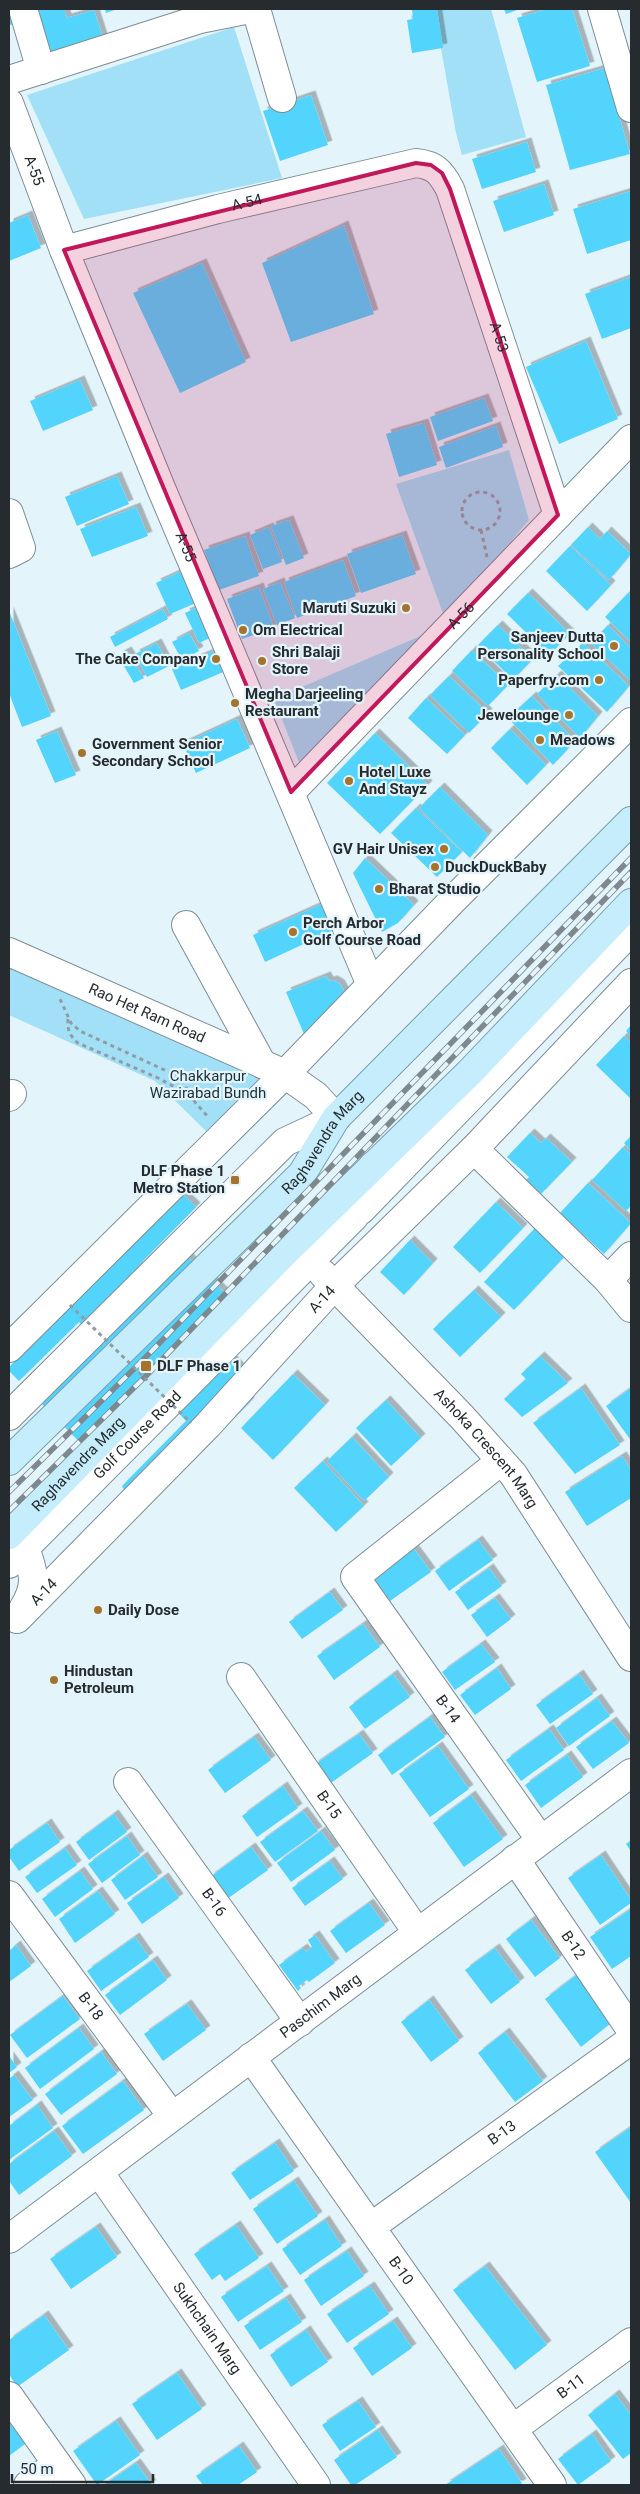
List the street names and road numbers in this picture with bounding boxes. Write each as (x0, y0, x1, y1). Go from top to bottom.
street label: A-55 (20, 153, 48, 188)
street label: A-54 (230, 190, 264, 215)
street label: A-53 (486, 320, 512, 355)
street label: A-55 (172, 529, 200, 565)
street label: A-56 (444, 598, 478, 633)
street label: Rao Het Ram Road (86, 979, 208, 1047)
street label: Raghavendra Marg (278, 1087, 367, 1198)
street label: A-14 (305, 1281, 339, 1317)
street label: Ashoka Crescent Marg (430, 1385, 542, 1512)
street label: Golf Course Road (90, 1387, 185, 1483)
street label: Raghavendra Marg (28, 1413, 128, 1515)
street label: A-14 (26, 1574, 61, 1609)
street label: B-14 (432, 1691, 465, 1727)
street label: B-15 (313, 1787, 345, 1822)
street label: B-16 (198, 1885, 230, 1920)
street label: B-12 (557, 1927, 589, 1963)
street label: Paschim Marg (276, 1970, 364, 2042)
street label: B-18 (75, 1988, 107, 2024)
street label: B-13 (484, 2116, 520, 2149)
street label: B-10 (385, 2253, 417, 2288)
street label: Sukhchain Marg (169, 2279, 245, 2378)
street label: B-11 (553, 2370, 589, 2403)

